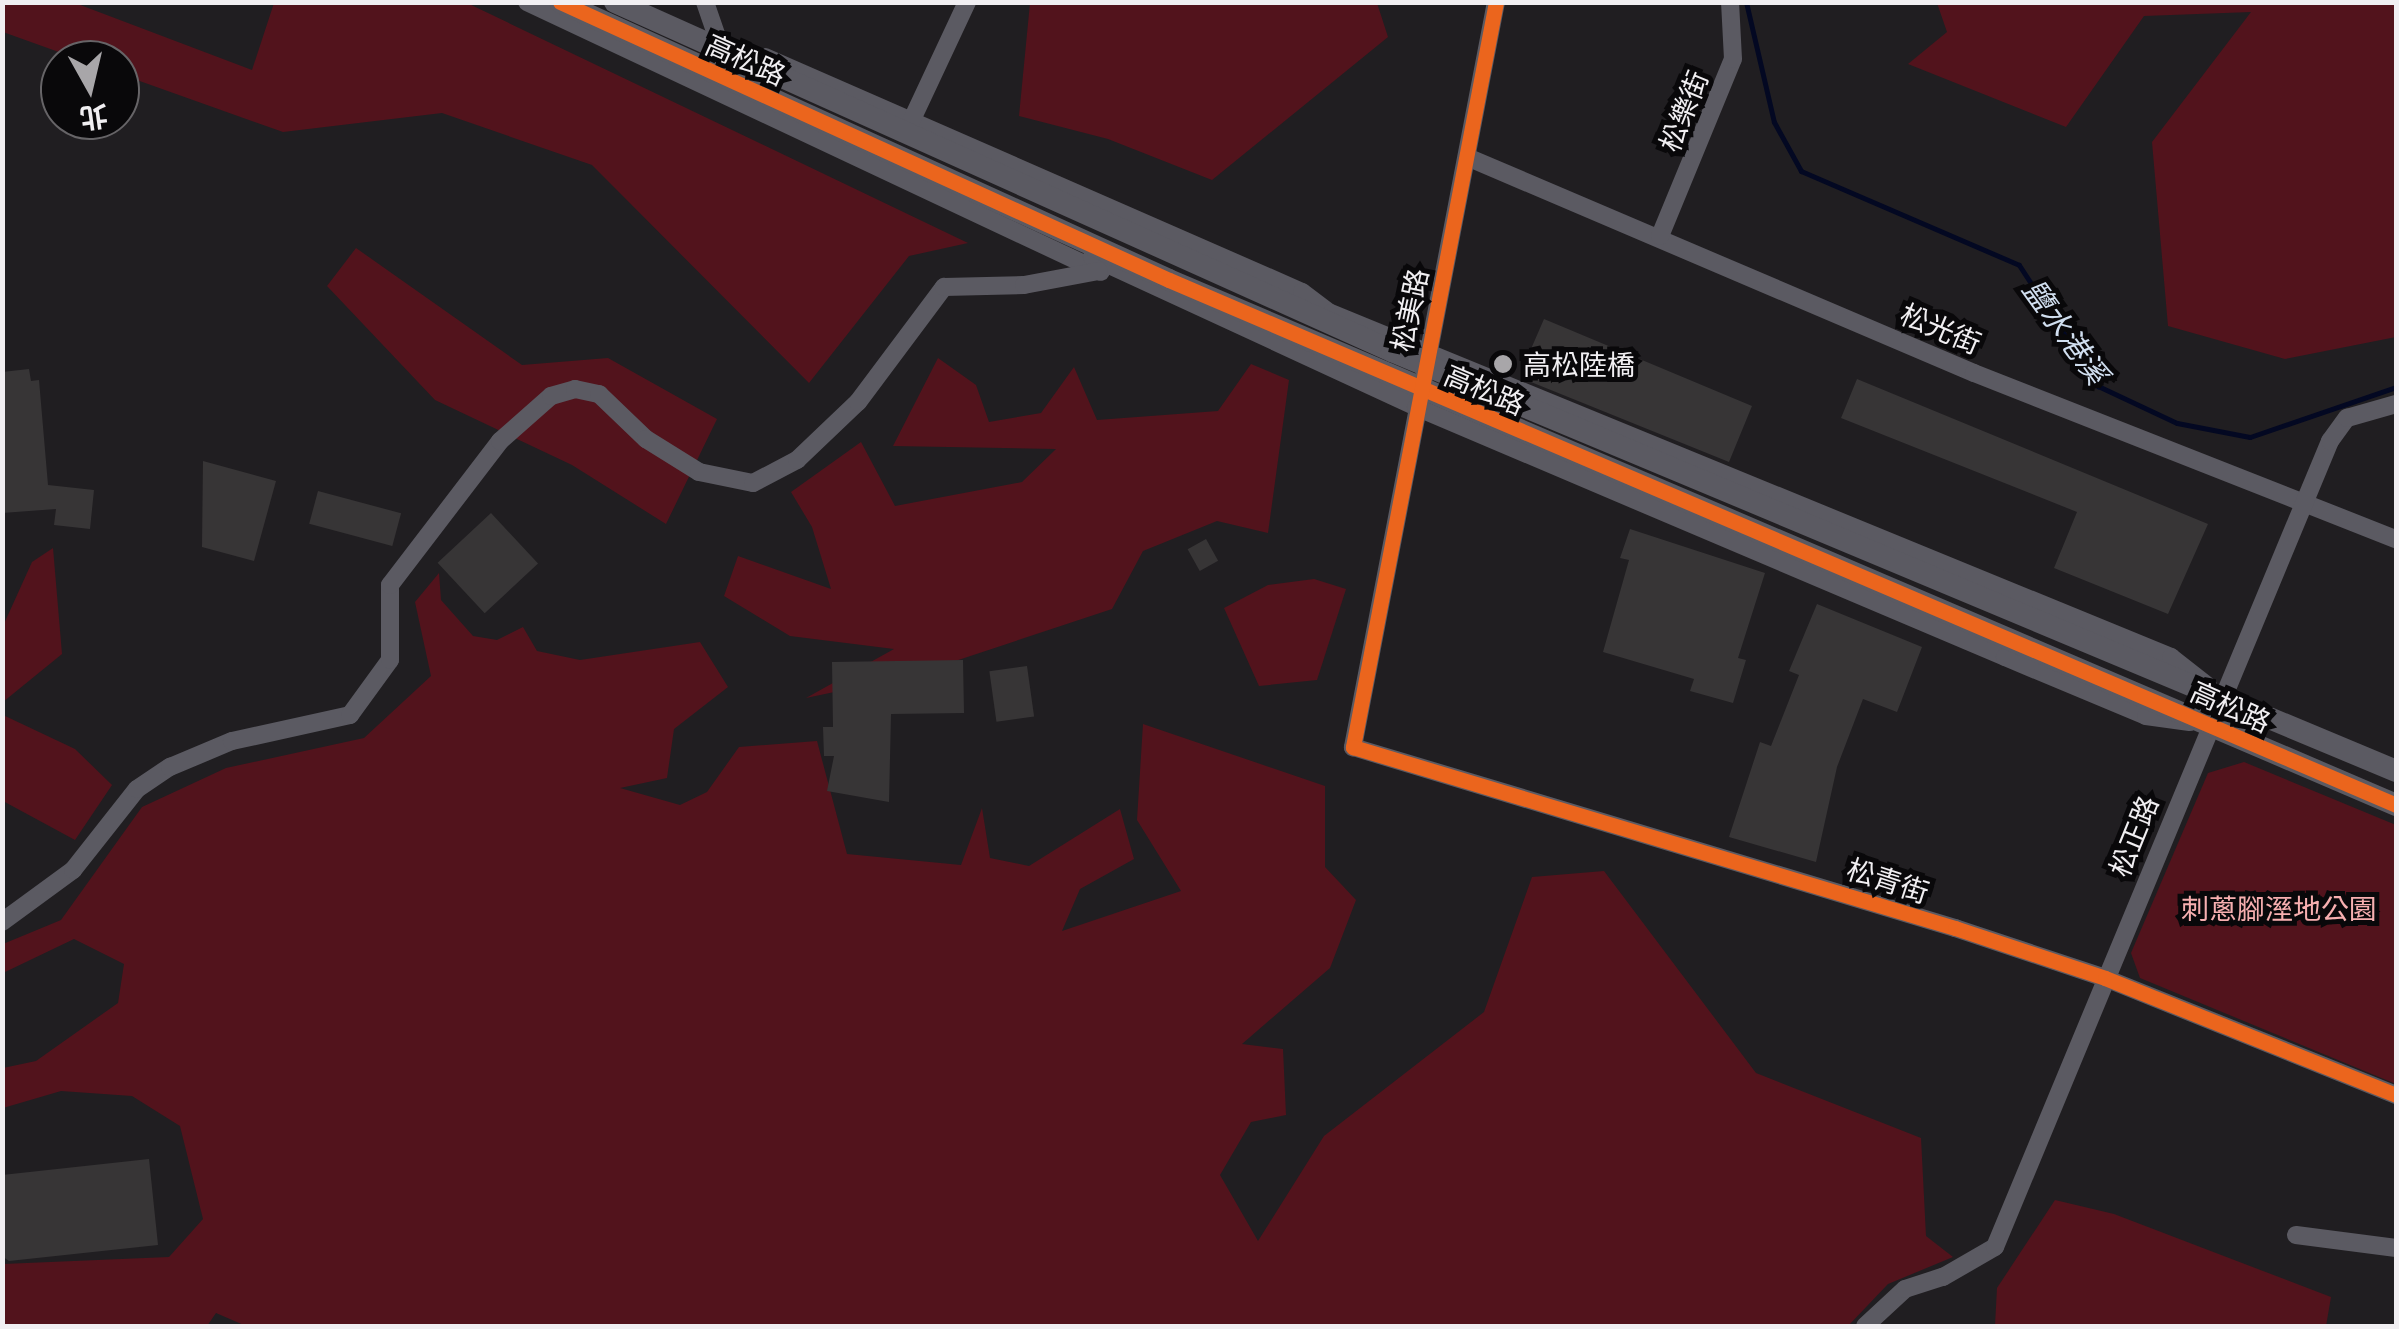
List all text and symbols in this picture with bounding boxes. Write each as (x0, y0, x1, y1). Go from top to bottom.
street label: 高松路 (701, 27, 791, 91)
north arrow (40, 40, 140, 140)
street label: 松樂街 (1652, 66, 1714, 156)
text: 北 (78, 99, 110, 137)
street label: 松美路 (1384, 265, 1434, 355)
water label: 鹽水港溪 (2016, 272, 2116, 390)
street label: 松光街 (1896, 296, 1986, 360)
place label: 高松陸橋 (1523, 347, 1635, 381)
marker: 高松陸橋 (1492, 353, 1514, 375)
street label: 高松路 (1440, 357, 1530, 421)
street label: 高松路 (2186, 674, 2276, 738)
street label: 松正路 (2102, 791, 2164, 881)
street label: 松青街 (1843, 851, 1933, 909)
park label: 刺蔥腳溼地公園 (2181, 891, 2377, 925)

